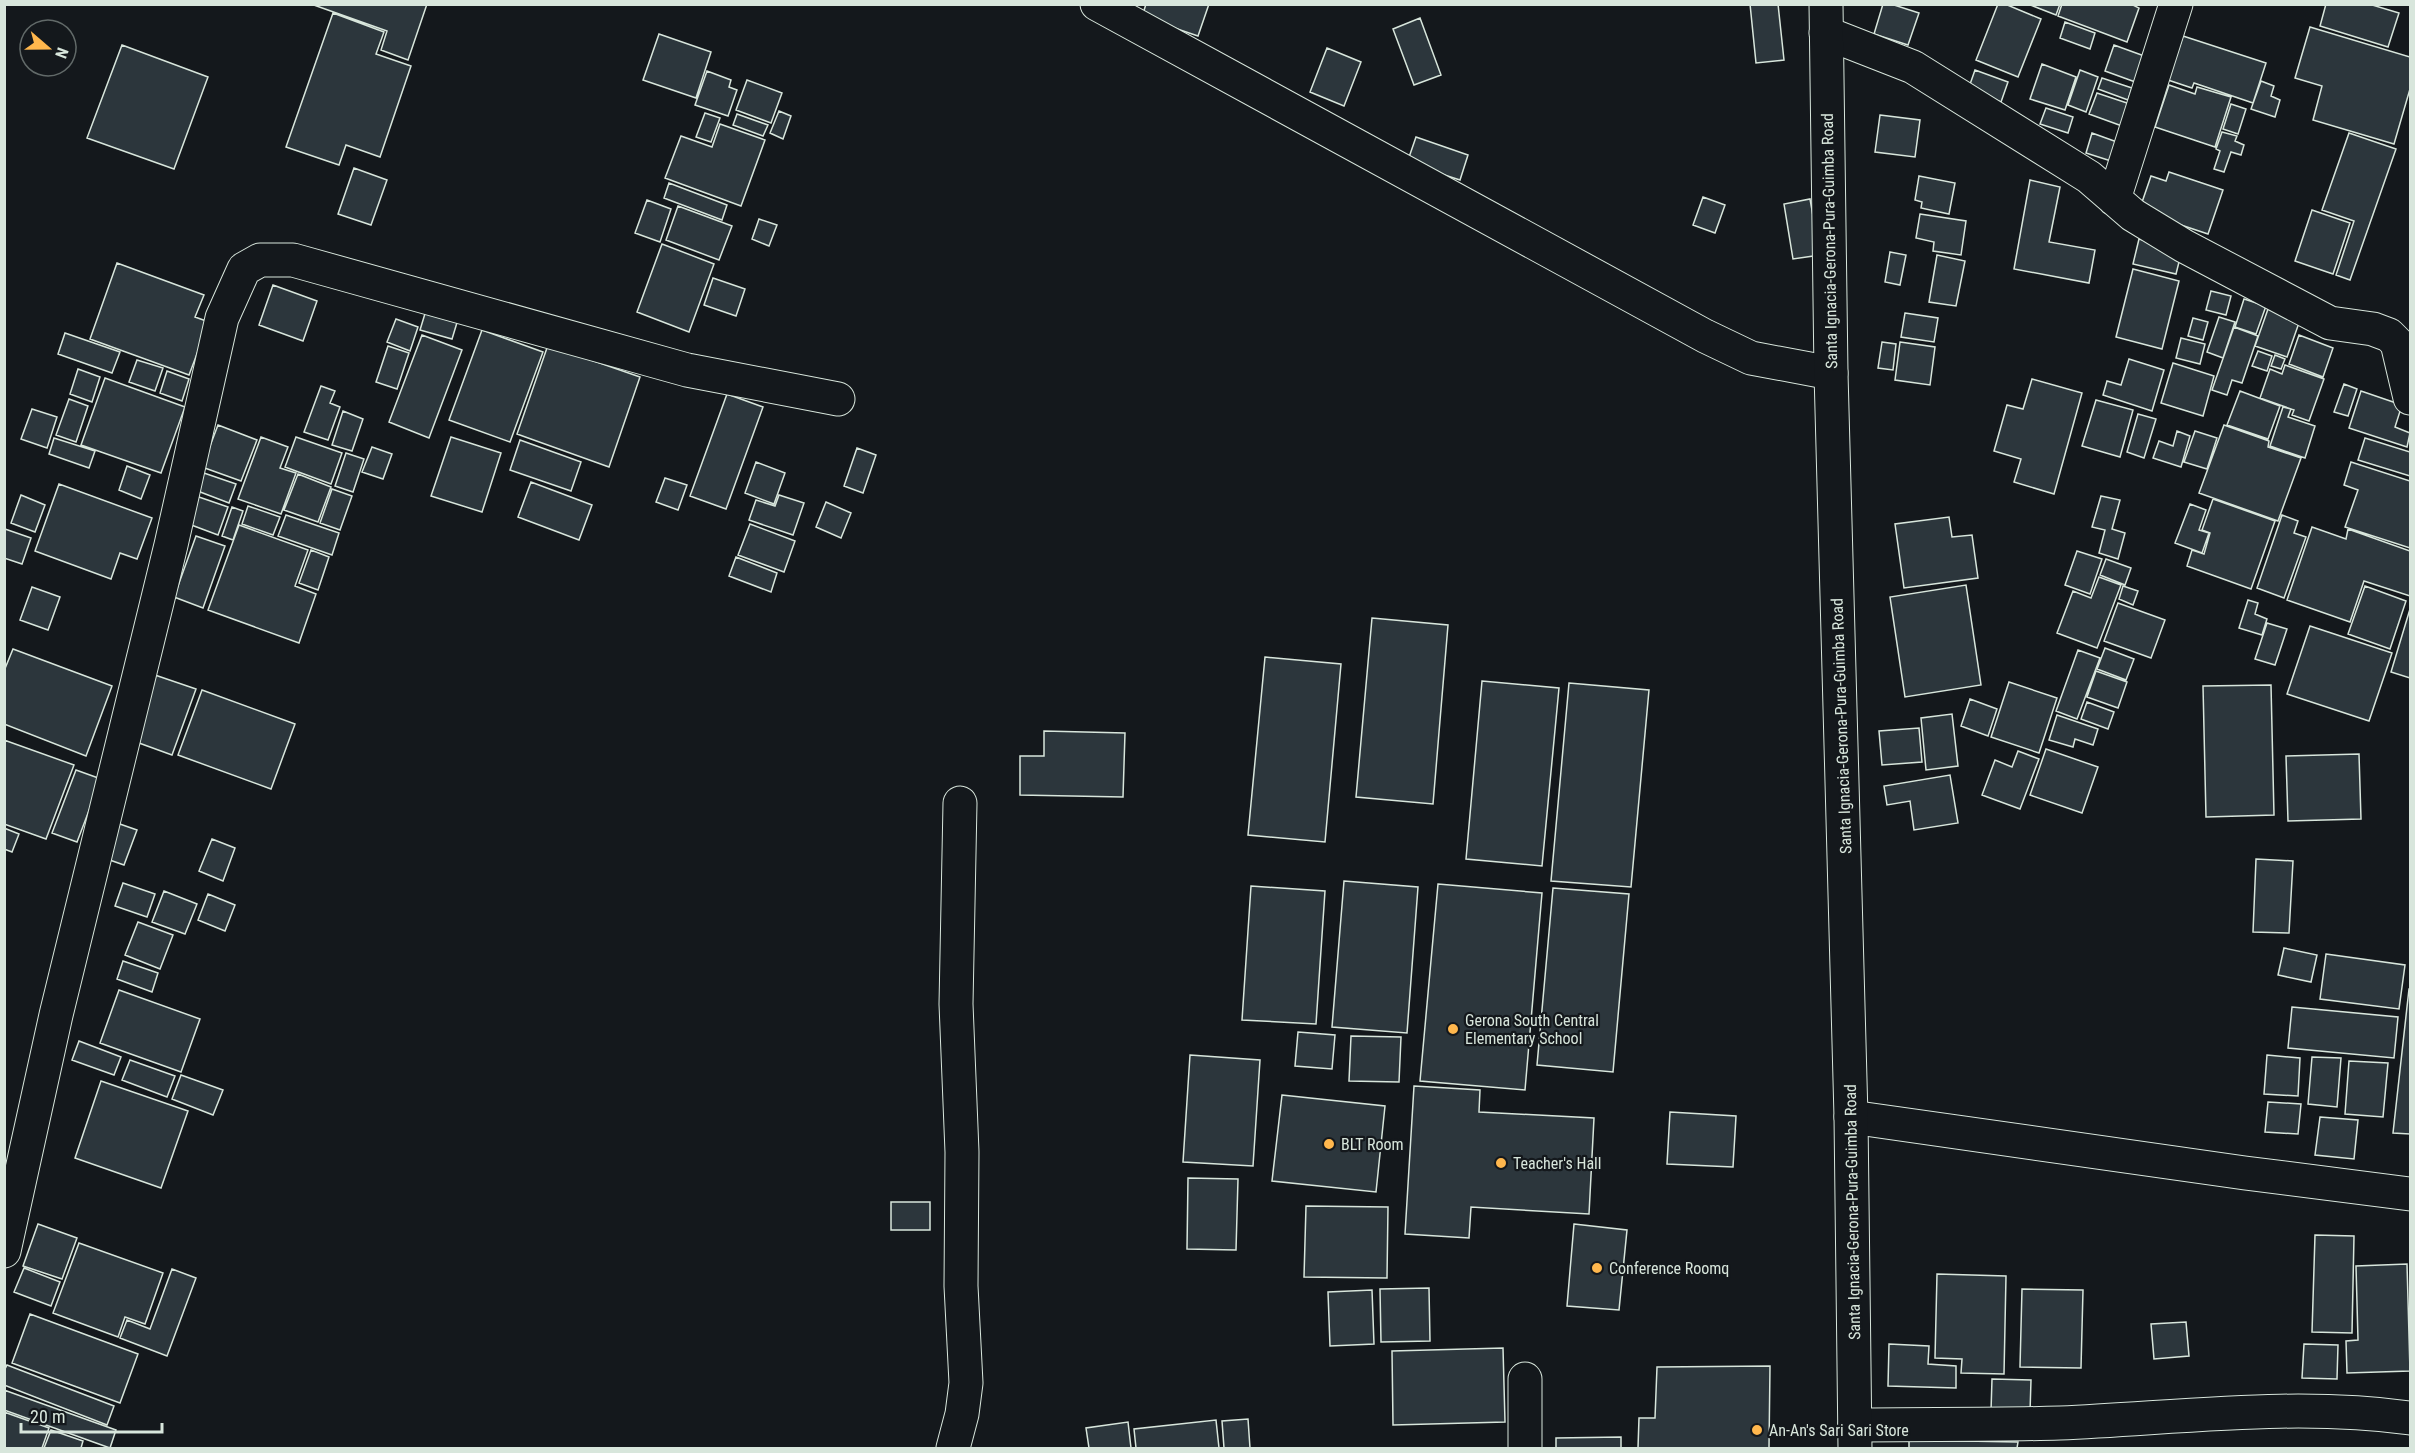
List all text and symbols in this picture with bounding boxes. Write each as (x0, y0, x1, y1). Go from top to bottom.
north arrow (18, 18, 78, 78)
text: N (51, 45, 72, 61)
street label: Santa Ignacia-Gerona-Pura-Guimba Road (1818, 113, 1841, 369)
street label: Santa Ignacia-Gerona-Pura-Guimba Road (1828, 598, 1855, 854)
place label: Gerona South Central Elementary School (1465, 1011, 1599, 1048)
marker: Gerona South Central Elementary School (1446, 1022, 1460, 1036)
street label: Santa Ignacia-Gerona-Pura-Guimba Road (1841, 1084, 1864, 1340)
place label: BLT Room (1341, 1135, 1403, 1154)
marker: BLT Room (1322, 1137, 1336, 1151)
place label: Teacher's Hall (1513, 1154, 1601, 1173)
marker: Teacher's Hall (1494, 1156, 1508, 1170)
place label: Conference Roomq (1609, 1259, 1729, 1278)
marker: Conference Roomq (1590, 1261, 1604, 1275)
scale bar (21, 1396, 162, 1434)
text: 20 m (30, 1406, 65, 1427)
place label: An-An's Sari Sari Store (1769, 1421, 1909, 1440)
marker: An-An's Sari Sari Store (1750, 1423, 1764, 1437)

